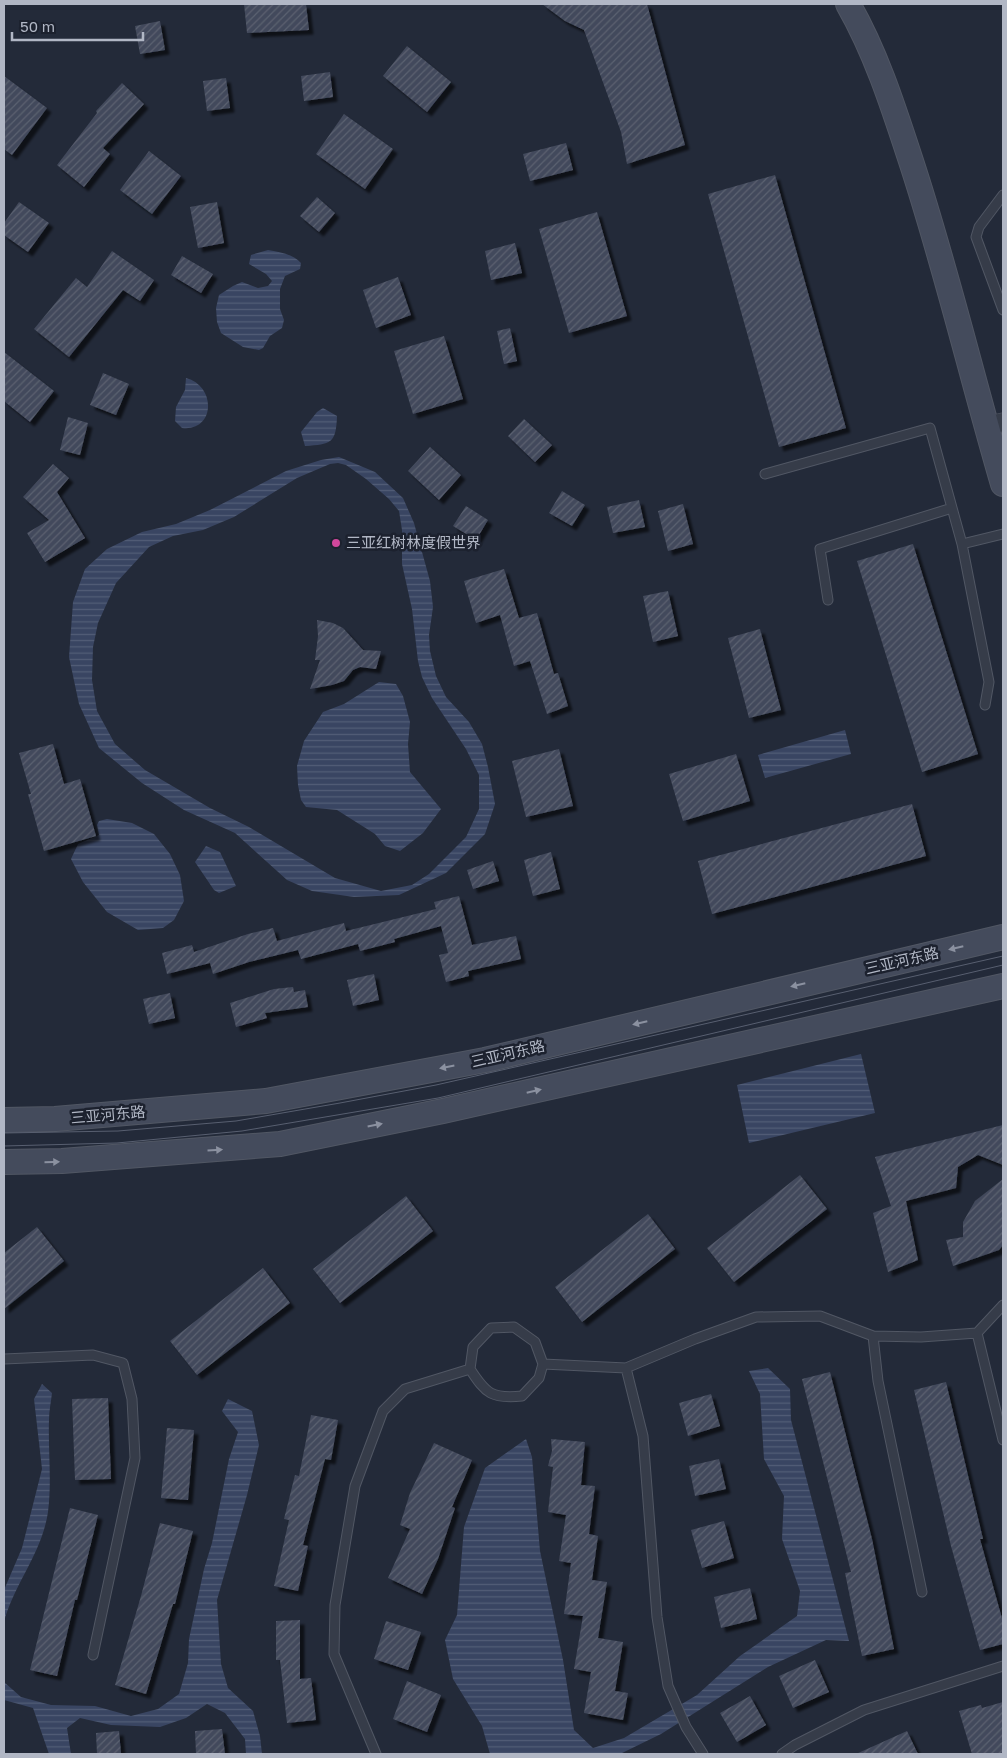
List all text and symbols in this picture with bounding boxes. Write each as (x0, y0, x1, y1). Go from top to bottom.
scale bar (12, 10, 144, 42)
text: 50 m (20, 17, 55, 35)
place label: 三亚红树林度假世界 (346, 533, 481, 551)
marker: 三亚红树林度假世界 (330, 537, 342, 549)
street label: 三亚河东路 (863, 943, 940, 977)
one-way arrow (948, 944, 963, 952)
one-way arrow (790, 981, 805, 989)
one-way arrow (632, 1019, 647, 1027)
street label: 三亚河东路 (469, 1036, 546, 1070)
one-way arrow (439, 1063, 455, 1071)
one-way arrow (526, 1087, 541, 1095)
street label: 三亚河东路 (70, 1102, 146, 1126)
one-way arrow (367, 1121, 382, 1129)
one-way arrow (207, 1145, 223, 1153)
one-way arrow (45, 1157, 61, 1165)

